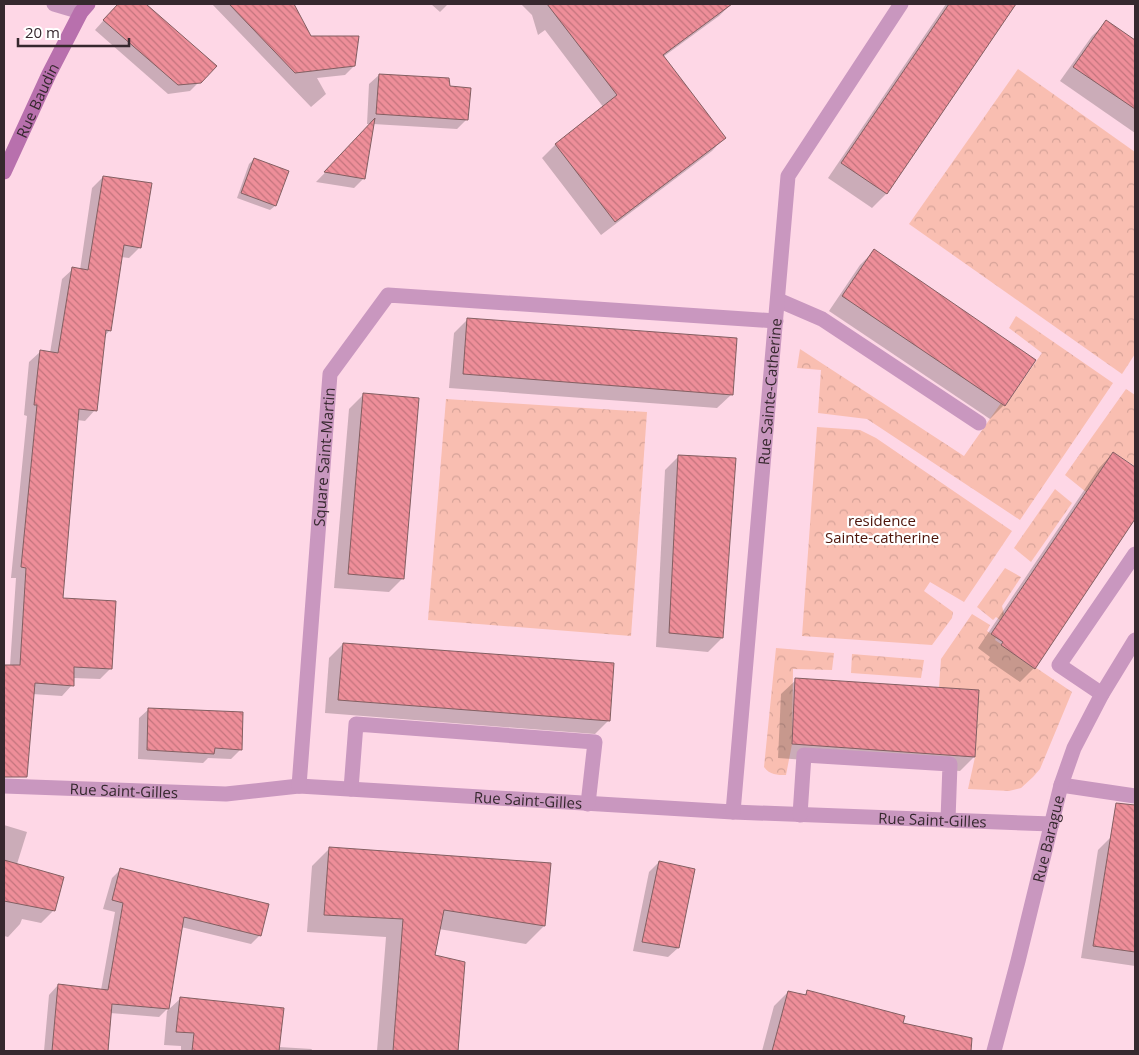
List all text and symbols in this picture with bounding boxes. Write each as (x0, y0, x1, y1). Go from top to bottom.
scale bar (18, 15, 129, 47)
text: 20 m (25, 22, 60, 42)
street label: Rue Baudin (11, 59, 63, 141)
street label: Rue Sainte-Catherine (753, 317, 786, 466)
street label: Square Saint-Martin (309, 387, 339, 527)
park label: residence Sainte-catherine (825, 510, 939, 547)
street label: Rue Saint-Gilles (69, 778, 178, 802)
street label: Rue Saint-Gilles (473, 786, 583, 813)
street label: Rue Barague (1028, 793, 1068, 884)
street label: Rue Saint-Gilles (878, 807, 987, 832)

